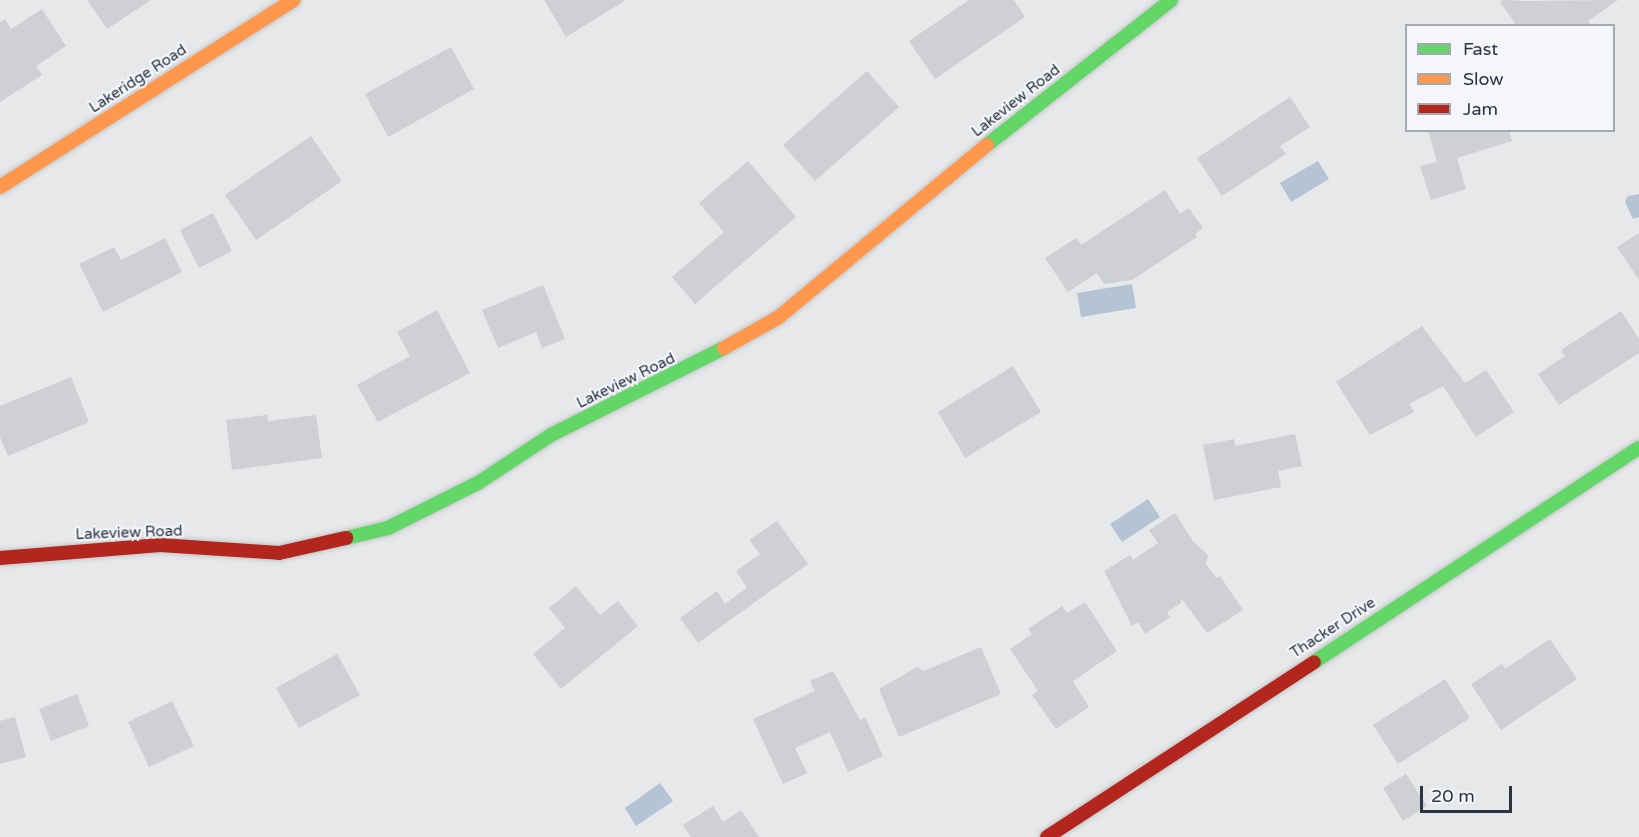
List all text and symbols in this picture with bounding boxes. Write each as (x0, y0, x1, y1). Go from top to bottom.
legend (1405, 24, 1615, 132)
text: Fast (1463, 38, 1498, 60)
street label: Lakeridge Road (86, 41, 190, 117)
street label: Lakeview Road (968, 61, 1064, 141)
text: Slow (1463, 68, 1504, 90)
text: Jam (1463, 98, 1498, 120)
street label: Lakeview Road (574, 349, 678, 413)
street label: Lakeview Road (75, 522, 183, 544)
street label: Thacker Drive (1287, 594, 1379, 662)
scale bar (1423, 774, 1514, 812)
text: 20 m (1431, 785, 1475, 807)

